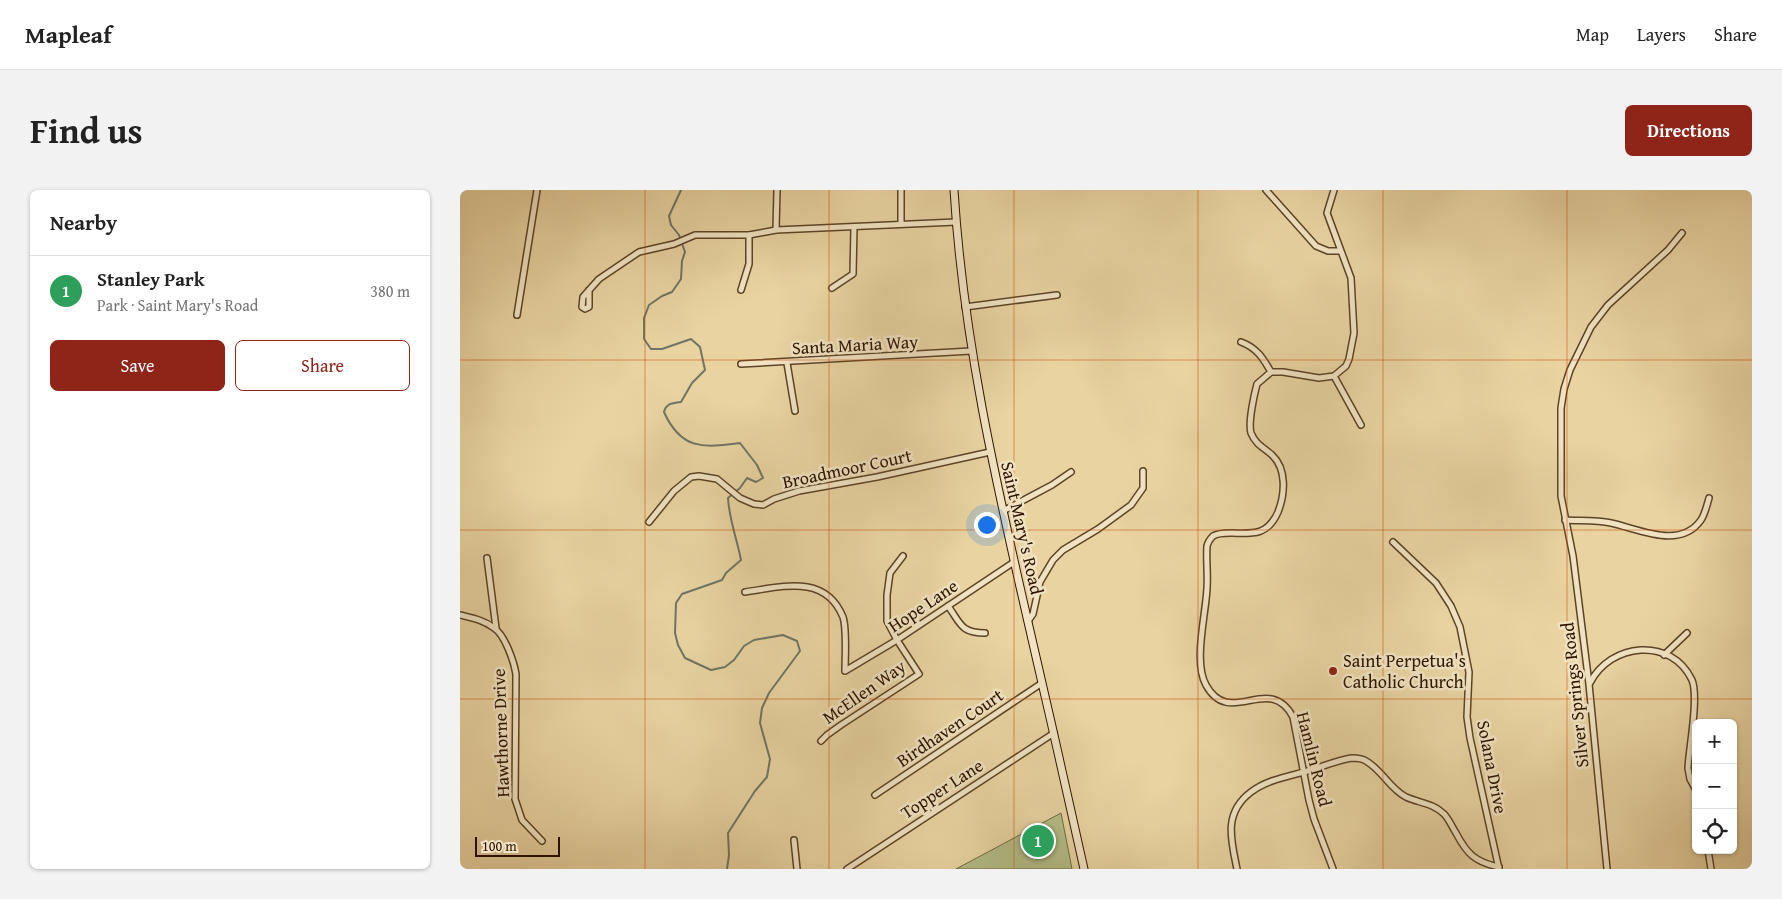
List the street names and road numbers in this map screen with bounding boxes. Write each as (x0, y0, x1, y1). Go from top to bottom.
street label: Santa Maria Way (791, 328, 919, 361)
street label: Broadmoor Court (780, 441, 915, 495)
street label: Saint Mary's Road (994, 459, 1051, 597)
street label: Hope Lane (882, 572, 963, 639)
street label: Silver Springs Road (1553, 621, 1596, 769)
street label: McEllen Way (816, 653, 911, 730)
street label: Hawthorne Drive (485, 668, 516, 798)
street label: Birdhaven Court (891, 681, 1009, 773)
street label: Hamlin Road (1290, 709, 1339, 810)
street label: Solana Drive (1470, 718, 1515, 816)
street label: Topper Lane (895, 752, 988, 825)

